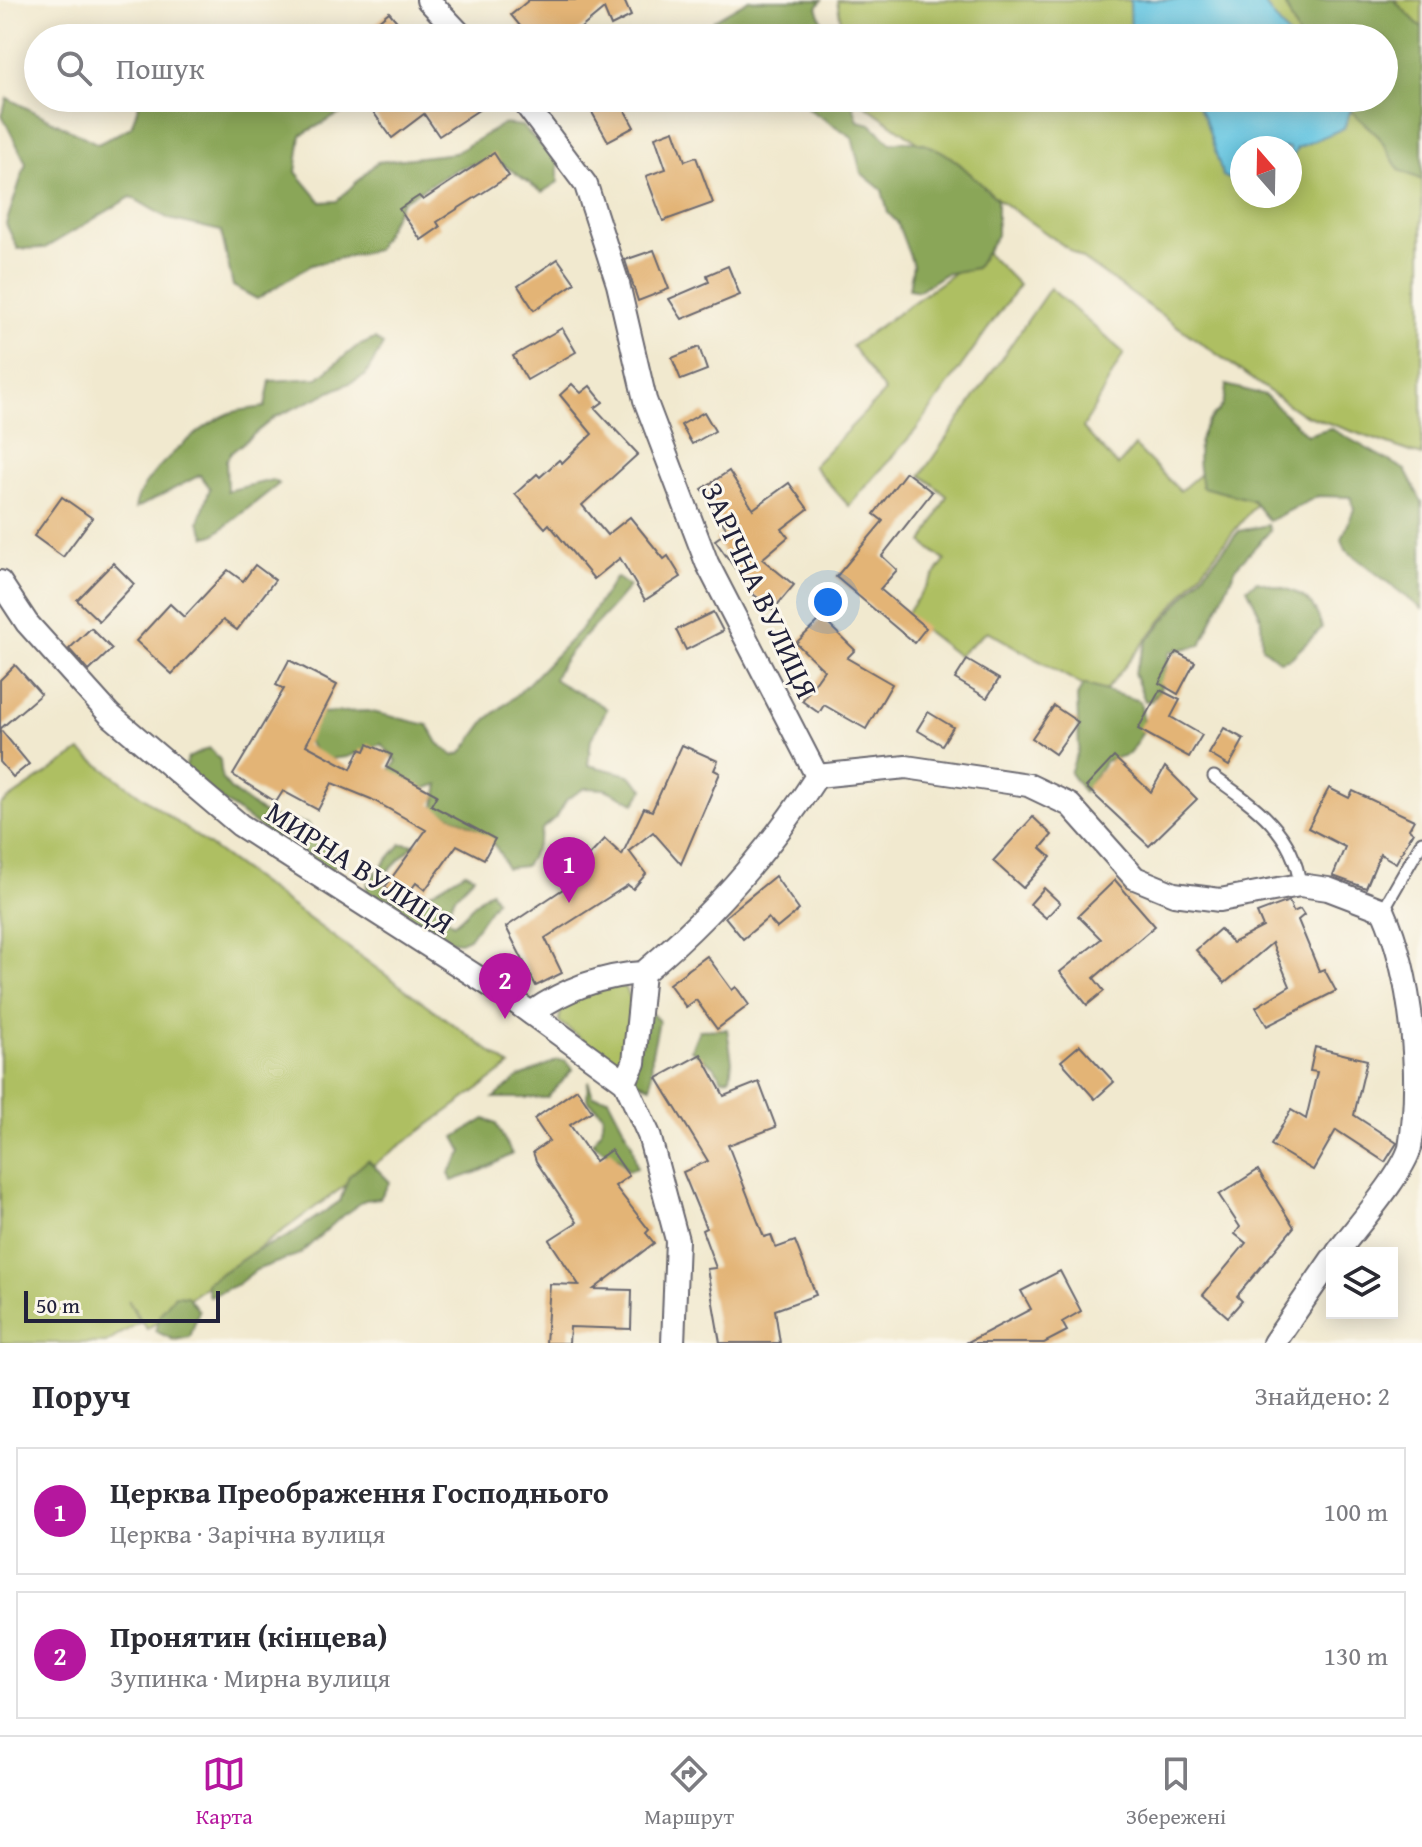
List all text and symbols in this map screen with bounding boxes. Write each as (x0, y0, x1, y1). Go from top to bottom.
search box (24, 24, 1398, 112)
icon: search (52, 46, 96, 90)
text: Пошук (116, 46, 204, 90)
north arrow (1230, 136, 1302, 208)
street label: ЗАРІЧНА ВУЛИЦЯ (691, 475, 829, 706)
your location (808, 582, 848, 622)
street label: МИРНА ВУЛИЦЯ (257, 790, 463, 945)
pin: 1 (543, 837, 595, 903)
pin: 2 (479, 953, 531, 1019)
map controls (1326, 1247, 1398, 1319)
button: layers (1326, 1247, 1398, 1319)
scale bar (24, 1287, 220, 1323)
text: 50 m (36, 1289, 80, 1321)
text: Поруч (32, 1371, 130, 1420)
text: Знайдено: 2 (1254, 1376, 1390, 1415)
text: Церква Преображення Господнього (110, 1470, 609, 1514)
text: 1 (53, 1492, 67, 1531)
text: 100 m (1323, 1492, 1388, 1531)
text: Церква · Зарічна вулиця (110, 1514, 385, 1553)
text: Пронятин (кінцева) (110, 1614, 388, 1658)
text: 2 (53, 1636, 67, 1675)
text: 130 m (1323, 1636, 1388, 1675)
text: Зупинка · Мирна вулиця (110, 1658, 390, 1697)
tab: Карта (196, 1752, 253, 1832)
tab: Маршрут (644, 1752, 734, 1832)
tab: Збережені (1126, 1752, 1226, 1832)

